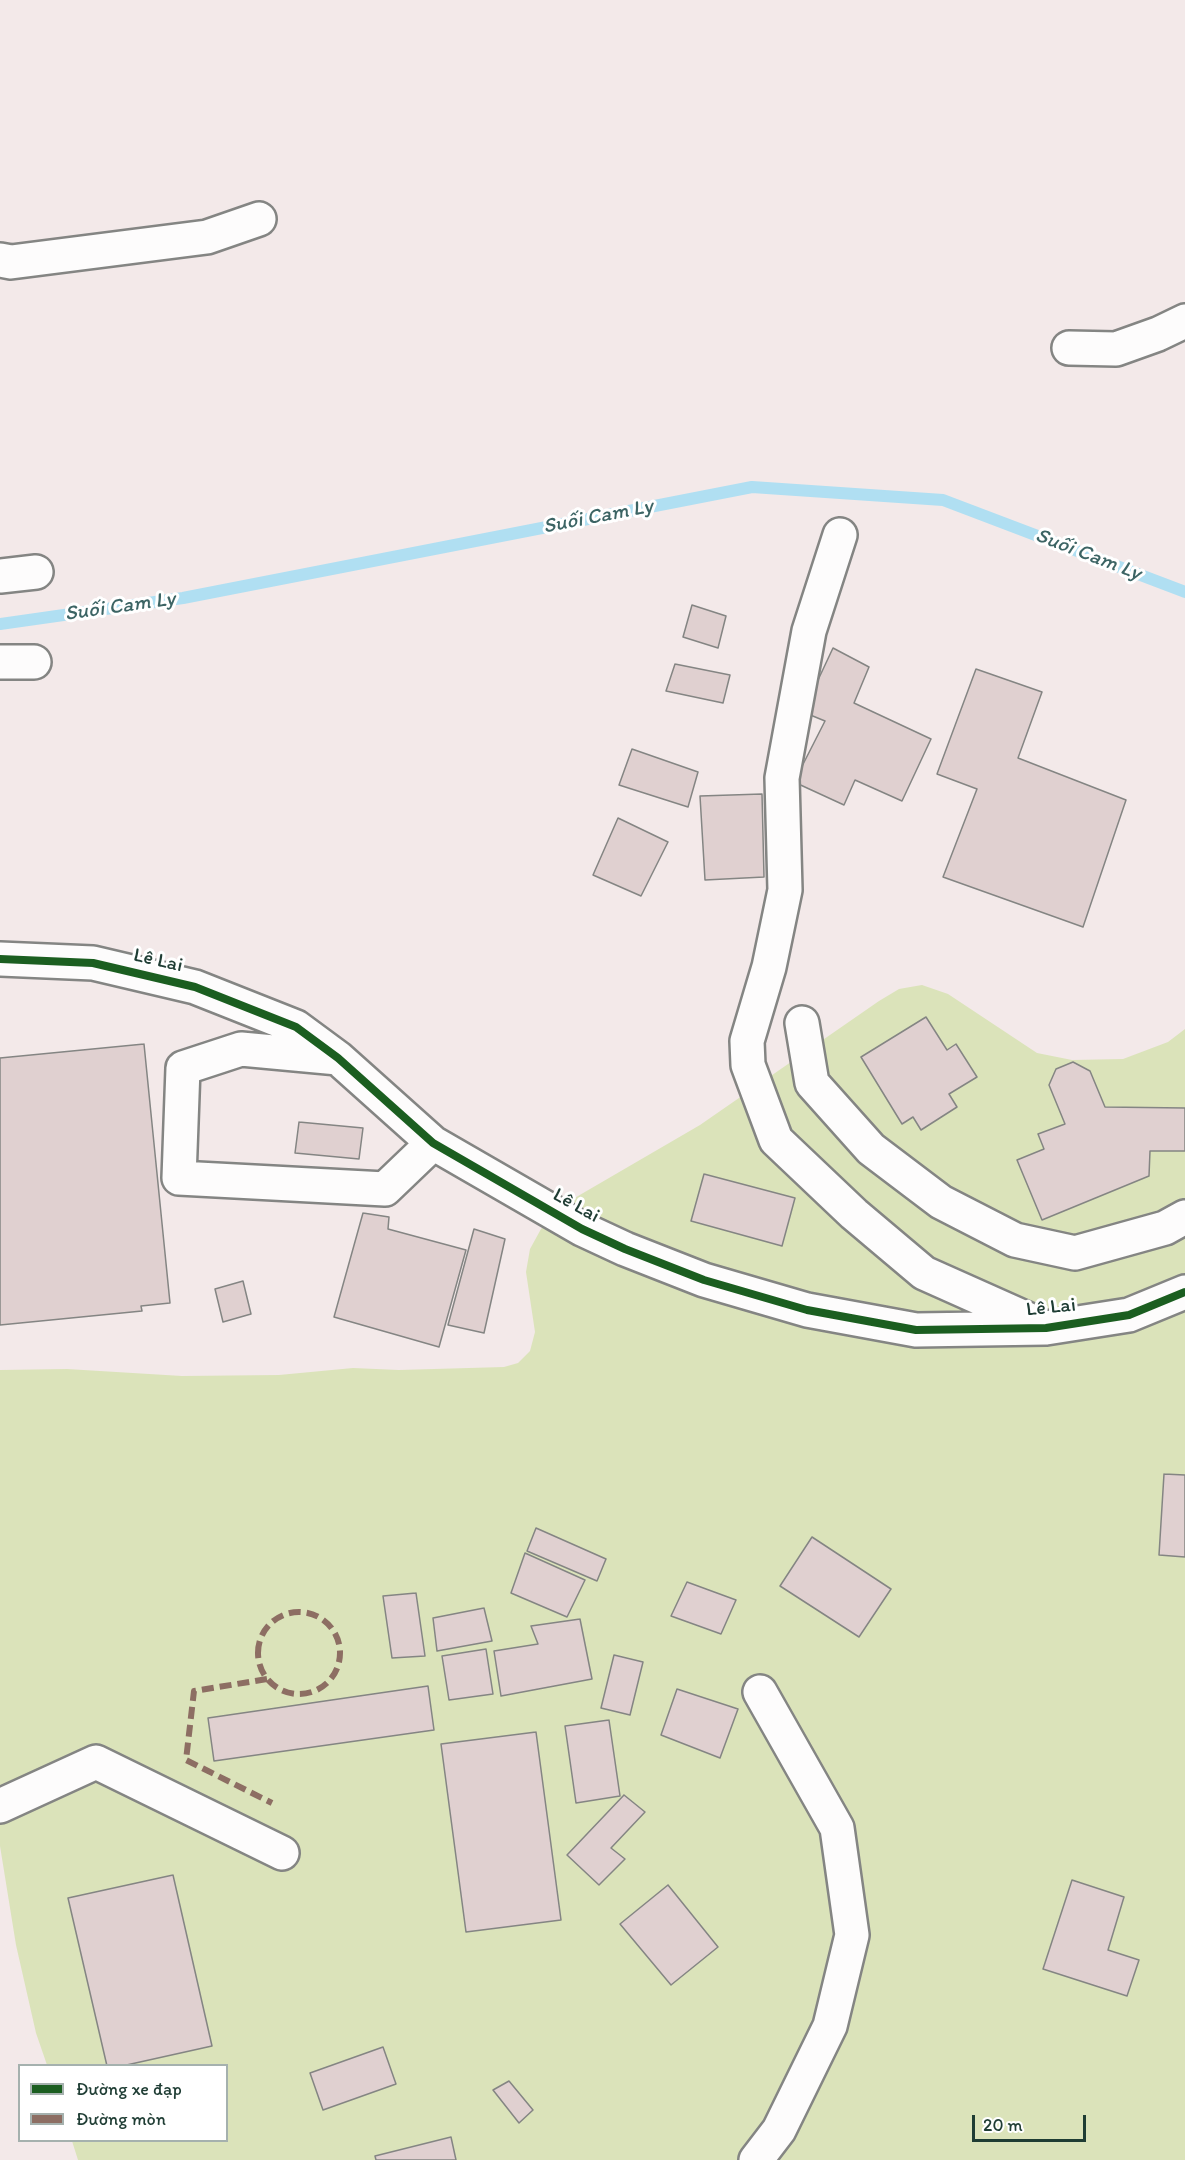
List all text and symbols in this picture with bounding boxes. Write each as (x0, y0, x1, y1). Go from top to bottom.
water label: Suối Cam Ly (541, 494, 655, 540)
water label: Suối Cam Ly (1032, 523, 1144, 587)
water label: Suối Cam Ly (63, 587, 177, 627)
street label: Lê Lai (131, 944, 185, 978)
street label: Lê Lai (548, 1183, 604, 1229)
street label: Lê Lai (1025, 1293, 1077, 1323)
legend (18, 2064, 228, 2142)
text: Đường xe đạp (76, 2078, 182, 2100)
scale bar (975, 2103, 1089, 2141)
text: Đường mòn (76, 2108, 166, 2130)
text: 20 m (983, 2114, 1023, 2136)

